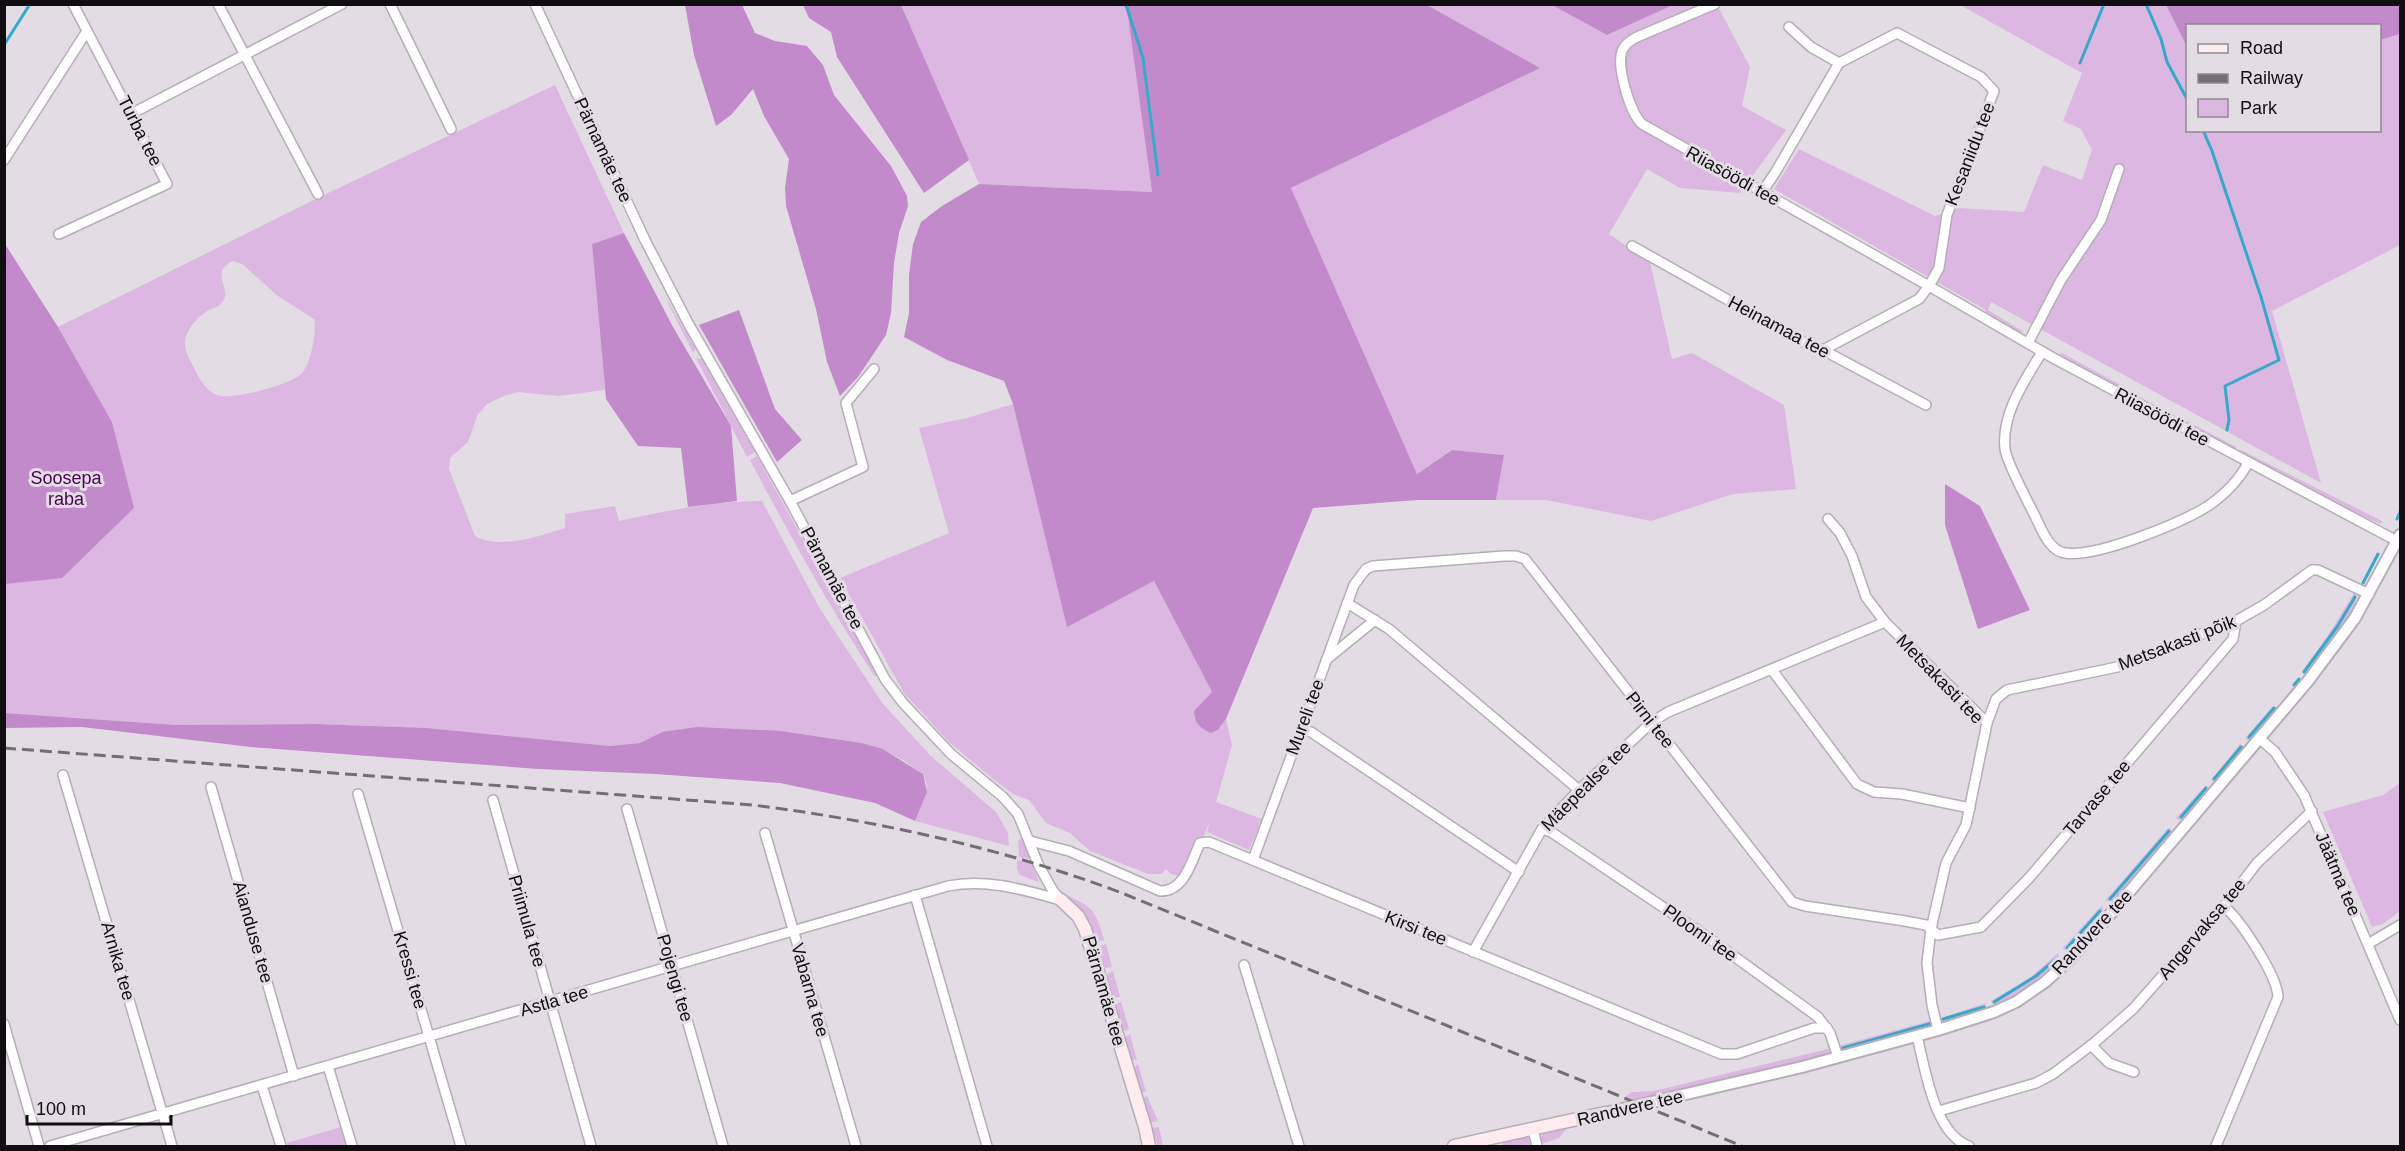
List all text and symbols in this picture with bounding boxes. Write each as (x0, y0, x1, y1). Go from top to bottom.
legend (2186, 24, 2381, 132)
text: Road (2240, 38, 2283, 58)
text: Railway (2240, 68, 2303, 88)
street label: Turba tee (114, 92, 166, 170)
street label: Pärnamäe tee (570, 95, 636, 205)
text: Park (2240, 98, 2278, 118)
street label: Kesaniidu tee (1941, 99, 1999, 209)
street label: Riiasöödi tee (1683, 142, 1783, 210)
street label: Heinamaa tee (1725, 292, 1833, 362)
street label: Riiasöödi tee (2111, 384, 2213, 450)
park label: Soosepa raba (30, 468, 103, 509)
street label: Pärnamäe tee (797, 523, 867, 633)
street label: Metsakasti põik (2116, 611, 2239, 675)
street label: Metsakasti tee (1892, 630, 1988, 728)
street label: Mureli tee (1282, 676, 1328, 758)
street label: Pirni tee (1622, 688, 1678, 752)
street label: Mäepealse tee (1537, 737, 1635, 835)
street label: Tarvase tee (2059, 756, 2135, 840)
street label: Jäätma tee (2311, 829, 2365, 919)
street label: Priimula tee (504, 873, 550, 969)
street label: Angervaksa tee (2154, 875, 2250, 983)
street label: Aianduse tee (229, 879, 277, 985)
street label: Randvere tee (2048, 886, 2136, 978)
street label: Ploomi tee (1659, 900, 1741, 966)
street label: Kirsi tee (1382, 907, 1450, 949)
street label: Arnika tee (97, 919, 139, 1003)
street label: Kressi tee (389, 929, 431, 1011)
street label: Pojengi tee (653, 932, 697, 1024)
street label: Pärnamäe tee (1079, 934, 1129, 1048)
street label: Vabarna tee (787, 941, 833, 1039)
street label: Astla tee (518, 982, 590, 1020)
street label: Randvere tee (1575, 1086, 1685, 1130)
scale bar (27, 1088, 171, 1126)
text: 100 m (36, 1099, 86, 1119)

